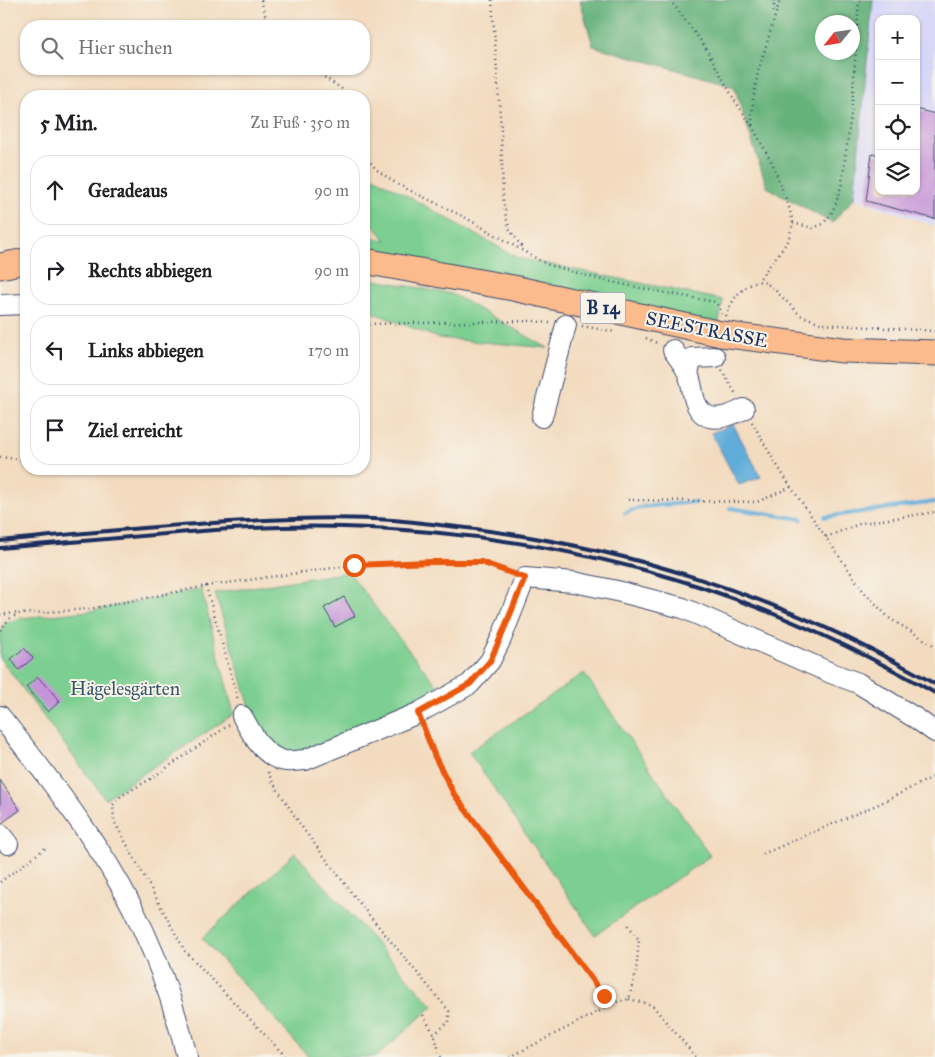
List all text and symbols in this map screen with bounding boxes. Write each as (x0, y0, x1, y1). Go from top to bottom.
north arrow (815, 15, 860, 60)
map controls (875, 15, 920, 195)
button: + (875, 15, 920, 60)
search box (20, 20, 370, 75)
icon: search (38, 34, 66, 62)
text: Hier suchen (78, 36, 172, 59)
button: − (875, 60, 920, 105)
button: locate (875, 105, 920, 150)
text: 5 Min. (40, 110, 97, 136)
text: Zu Fuß · 350 m (251, 113, 350, 132)
button: layers (875, 150, 920, 195)
icon: ahead (41, 176, 69, 204)
text: Geradeaus (88, 179, 167, 202)
text: 90 m (314, 181, 349, 200)
icon: right (41, 256, 69, 284)
text: Rechts abbiegen (88, 259, 212, 282)
text: 90 m (314, 261, 349, 280)
road number: B 14 (580, 292, 626, 324)
street label: SEESTRASSE (644, 306, 770, 353)
icon: left (41, 336, 69, 364)
text: Links abbiegen (88, 339, 204, 362)
text: 170 m (308, 341, 349, 360)
icon: arrive (41, 416, 69, 444)
text: Ziel erreicht (88, 419, 182, 442)
route start (343, 554, 366, 577)
park label: Hägelesgärten (70, 677, 180, 701)
route end (593, 985, 616, 1008)

